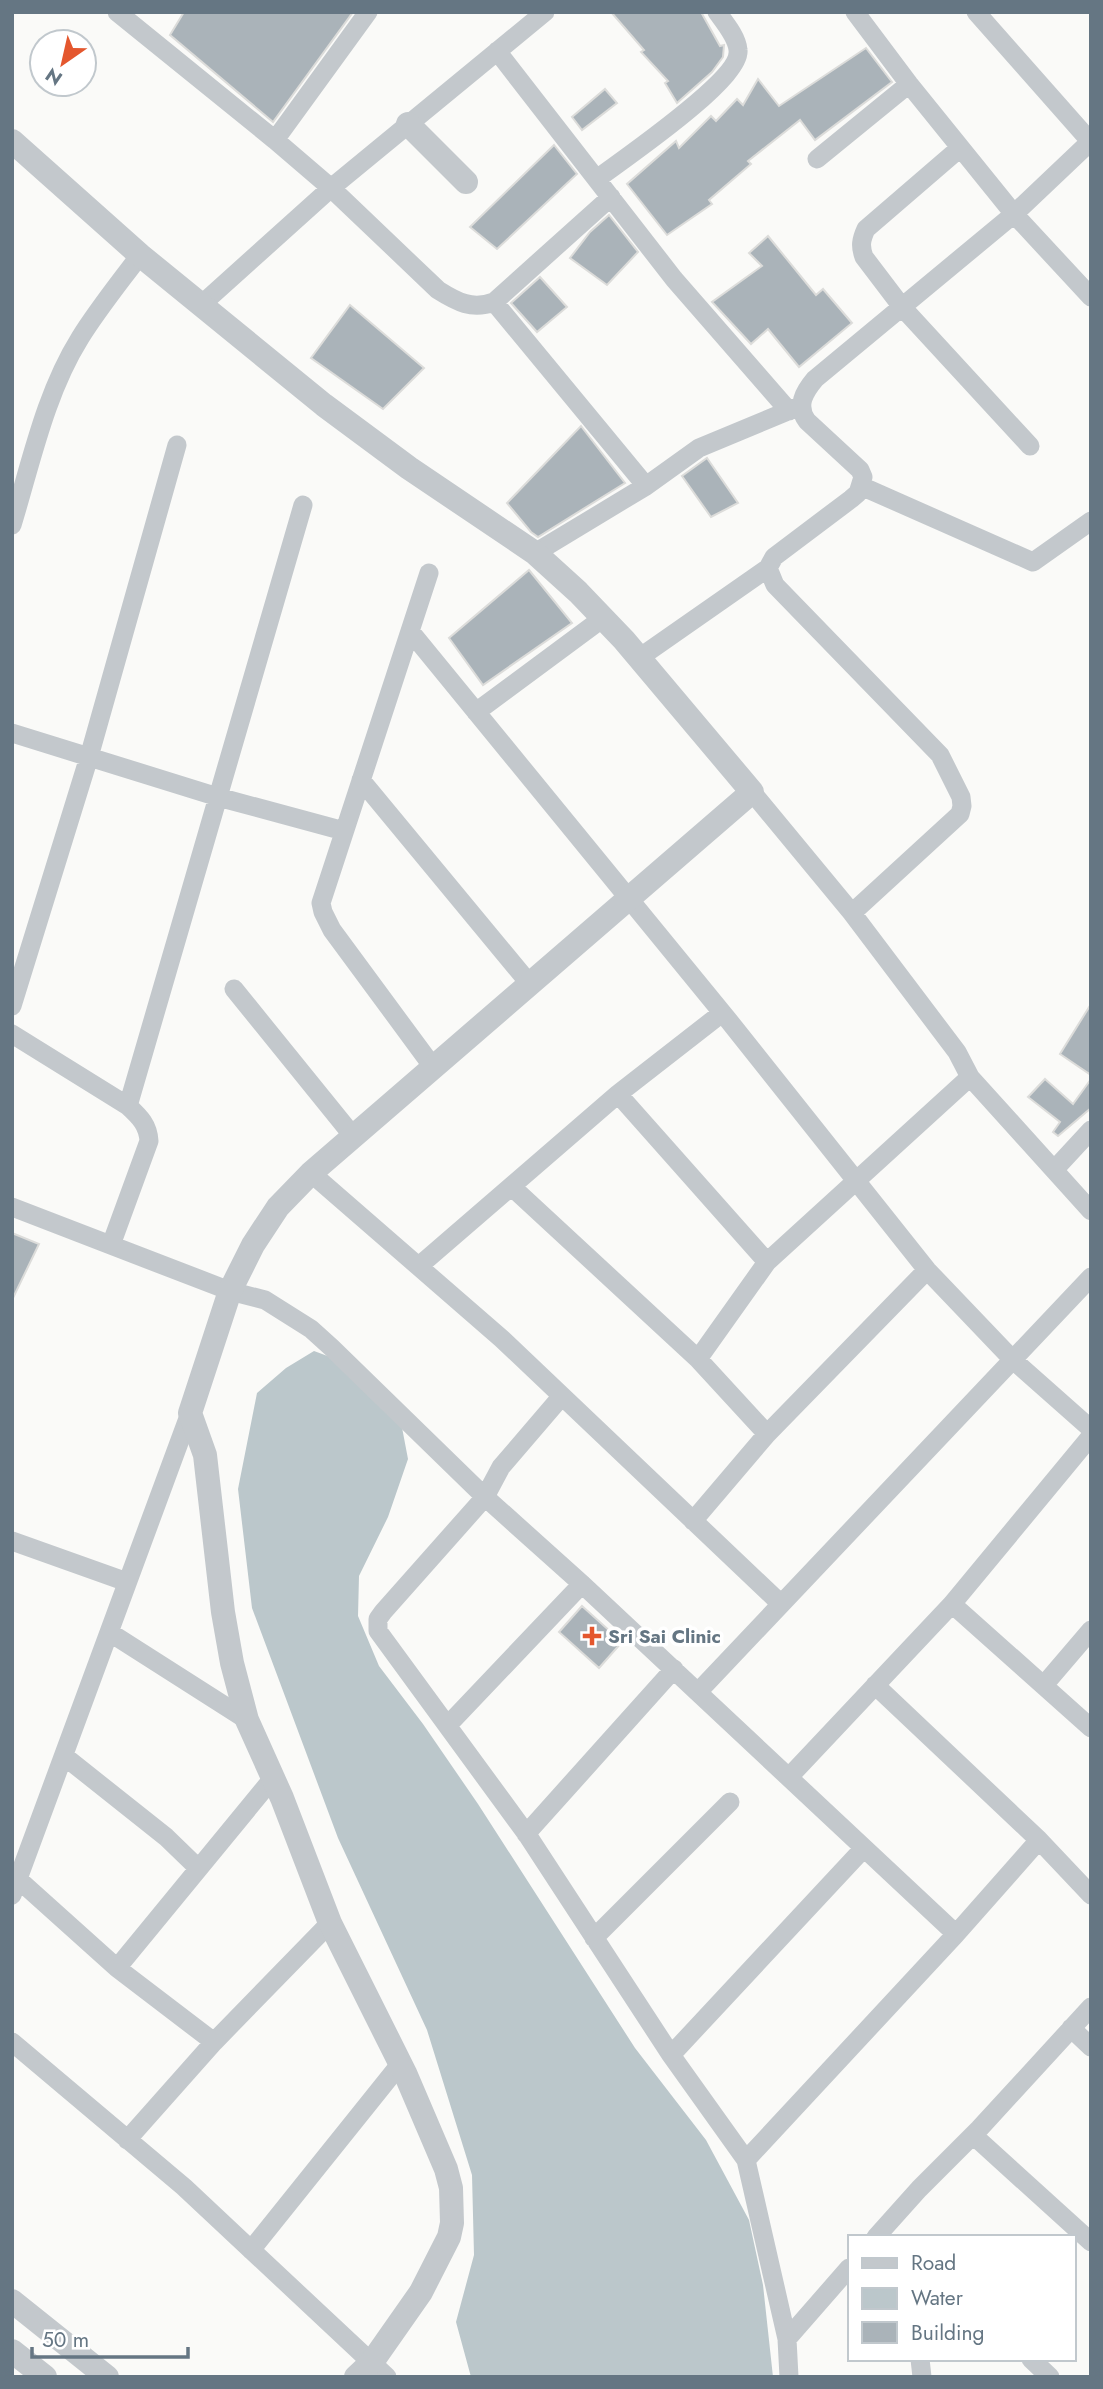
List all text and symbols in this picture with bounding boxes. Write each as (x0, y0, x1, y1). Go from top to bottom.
north arrow (28, 28, 98, 98)
text: N (40, 61, 68, 92)
place label: Sri Sai Clinic (608, 1623, 721, 1650)
marker: Sri Sai Clinic (582, 1626, 602, 1646)
legend (848, 2235, 1075, 2361)
text: Road (911, 2248, 956, 2278)
text: Water (911, 2283, 964, 2313)
scale bar (32, 2316, 187, 2360)
text: Building (911, 2318, 984, 2348)
text: 50 m (42, 2325, 89, 2355)

